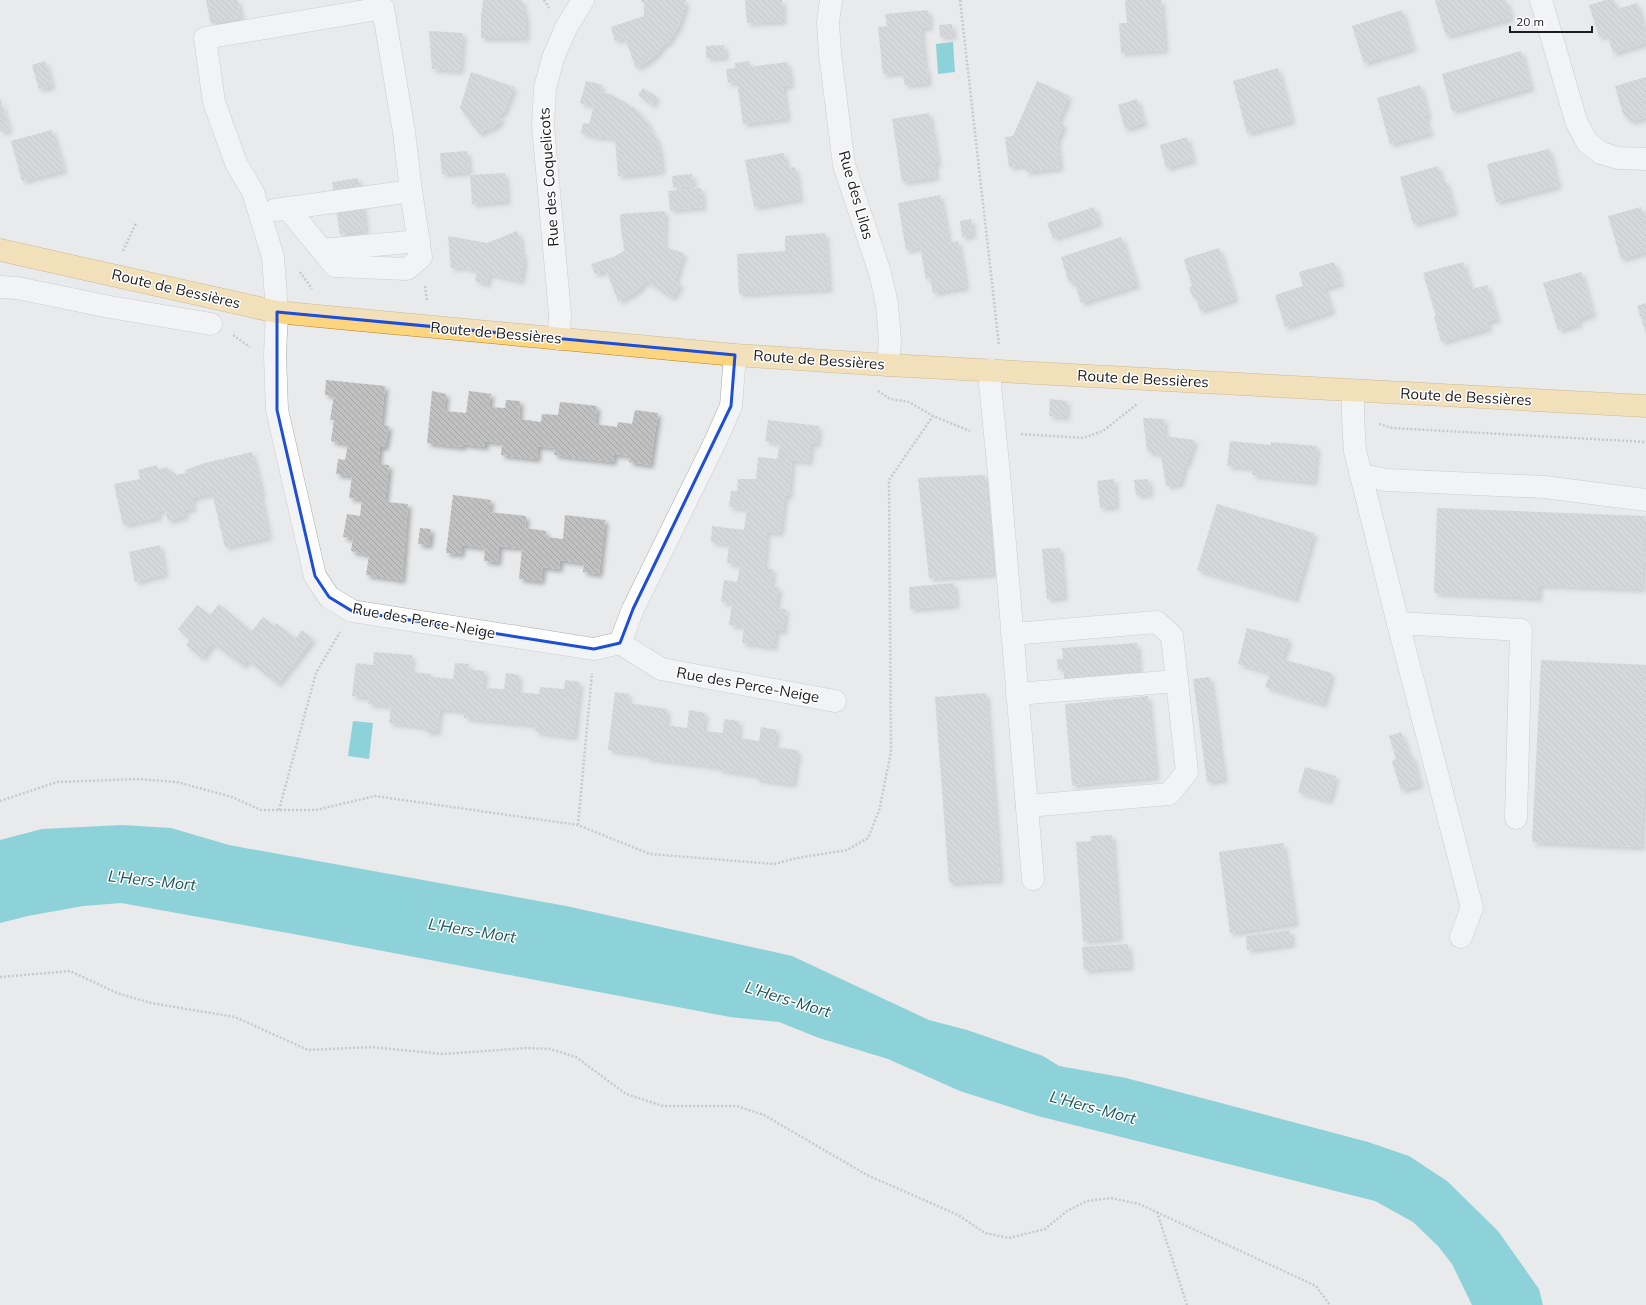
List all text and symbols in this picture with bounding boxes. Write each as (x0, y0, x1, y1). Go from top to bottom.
scale bar (1510, 8, 1592, 34)
text: 20 m (1516, 14, 1544, 29)
street label: Rue des Coquelicots (534, 107, 563, 247)
street label: Rue des Lilas (835, 148, 878, 241)
street label: Route de Bessières (110, 264, 242, 313)
street label: Route de Bessières (430, 317, 562, 348)
street label: Route de Bessières (753, 345, 885, 374)
street label: Route de Bessières (1077, 366, 1209, 391)
street label: Route de Bessières (1400, 384, 1532, 409)
street label: Rue des Perce-Neige (351, 599, 497, 642)
street label: Rue des Perce-Neige (675, 663, 821, 706)
water label: L'Hers-Mort (107, 865, 197, 895)
water label: L'Hers-Mort (427, 913, 518, 947)
water label: L'Hers-Mort (743, 977, 834, 1022)
water label: L'Hers-Mort (1048, 1086, 1139, 1128)

